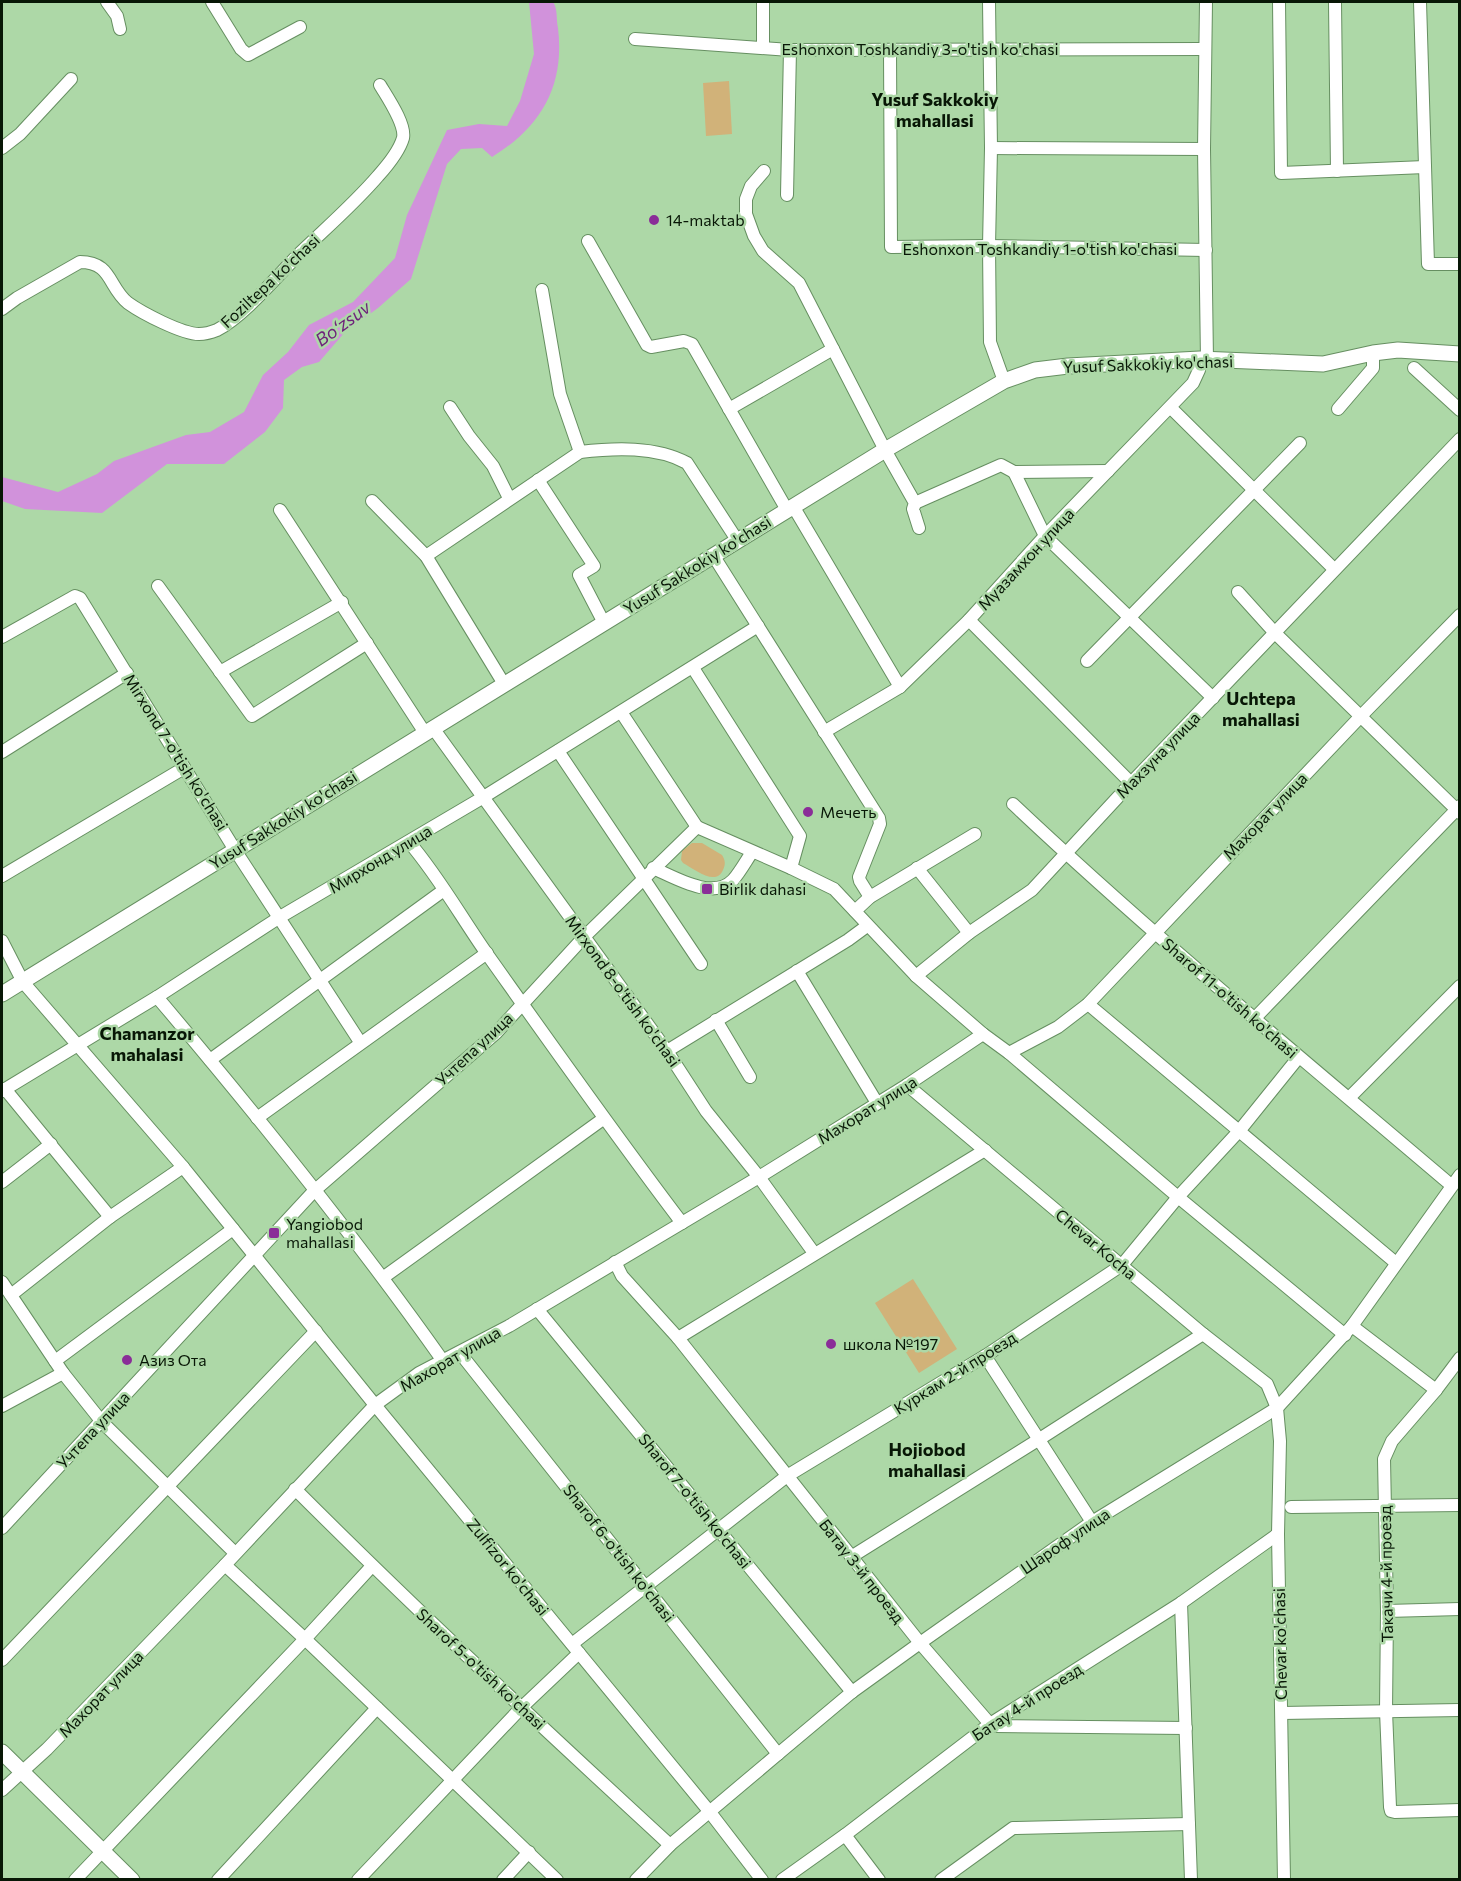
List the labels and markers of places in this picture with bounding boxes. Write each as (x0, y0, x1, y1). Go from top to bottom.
place label: 14-maktab (666, 210, 745, 229)
marker: 14-maktab (647, 213, 661, 227)
place label: Мечеть (820, 802, 876, 821)
marker: Мечеть (801, 805, 815, 819)
place label: Birlik dahasi (719, 879, 806, 898)
marker: Birlik dahasi (700, 882, 714, 896)
place label: Yangiobod mahallasi (286, 1214, 363, 1251)
marker: Yangiobod mahallasi (267, 1226, 281, 1240)
place label: школа №197 (843, 1334, 938, 1353)
marker: школа №197 (824, 1337, 838, 1351)
place label: Азиз Ота (139, 1350, 207, 1369)
marker: Азиз Ота (120, 1353, 134, 1367)

